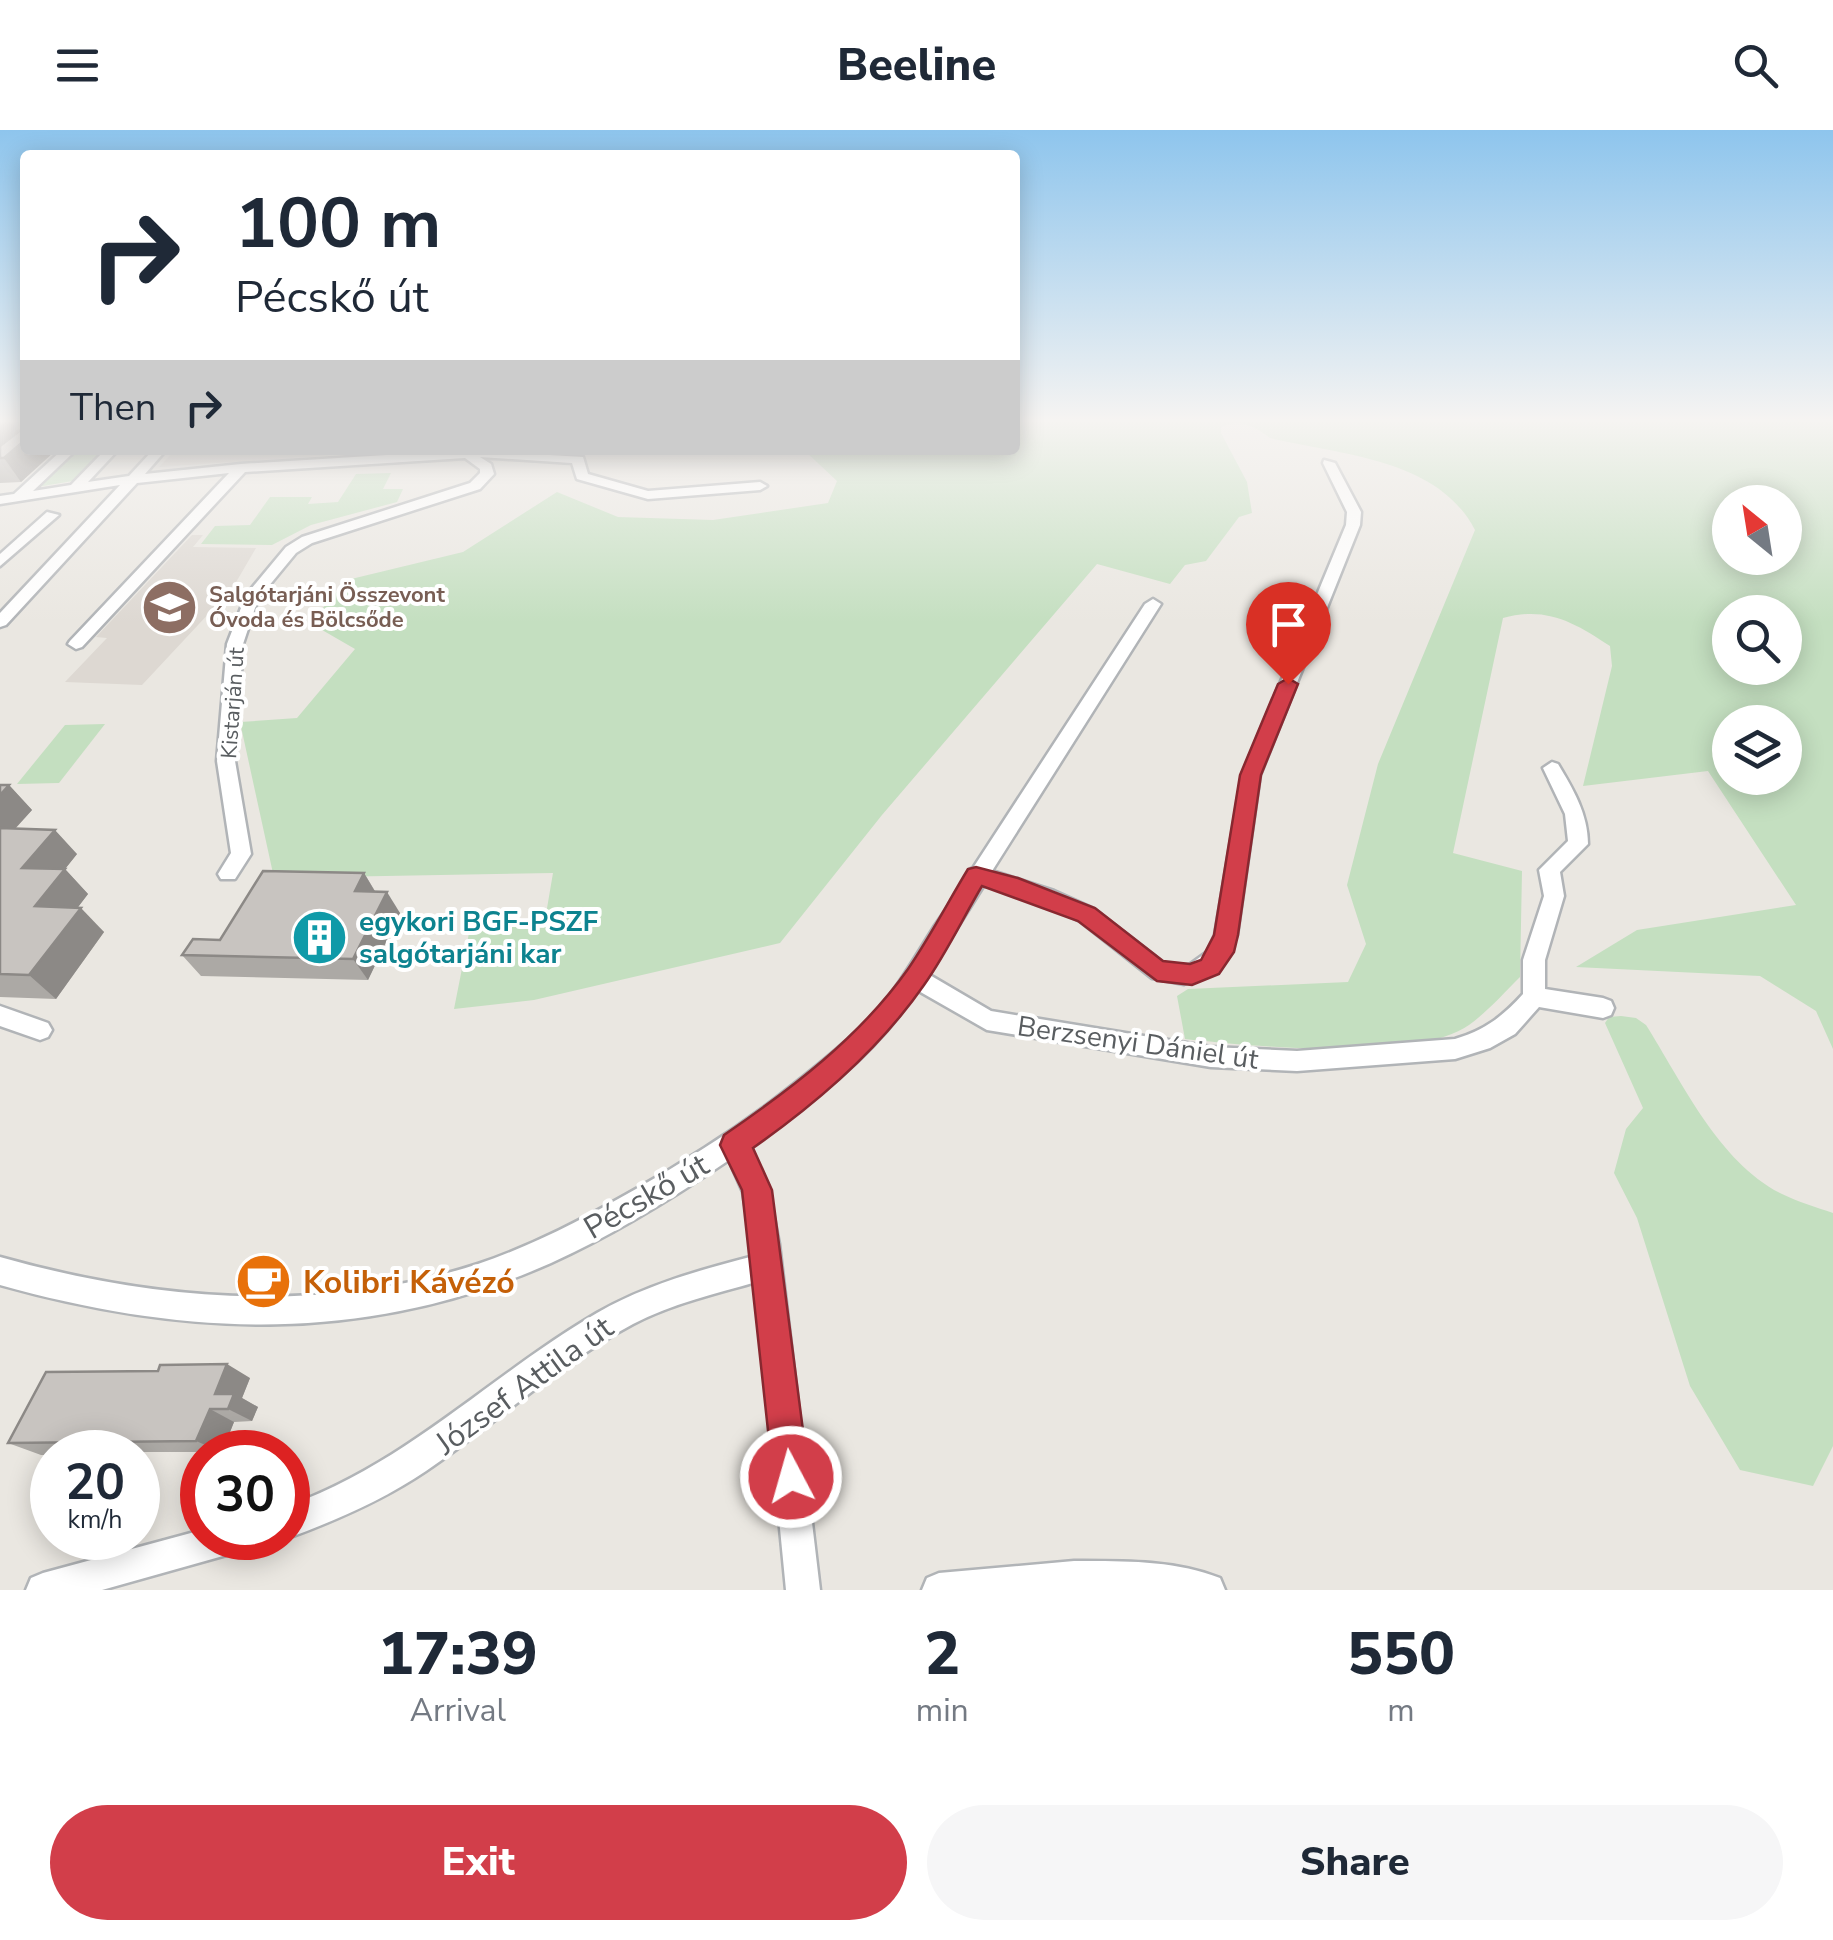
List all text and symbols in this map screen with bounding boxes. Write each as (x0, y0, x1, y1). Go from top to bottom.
text: Beeline (837, 35, 996, 96)
icon: menu (50, 38, 105, 93)
icon: search (1728, 38, 1783, 93)
text: 100 m (235, 176, 441, 272)
icon: right (70, 190, 200, 320)
text: Pécskő út (235, 267, 428, 328)
icon: right (176, 380, 231, 435)
text: Then (70, 382, 156, 433)
north arrow (1712, 485, 1802, 575)
map controls (1712, 485, 1802, 795)
school or university icon: Salgótarjáni Összevont Óvoda és Bölcsőde (140, 577, 200, 637)
place label: Salgótarjáni Összevont Óvoda és Bölcsőde (209, 580, 445, 635)
pin (1246, 582, 1331, 685)
button: search (1712, 595, 1802, 685)
icon: arrive (1261, 597, 1316, 652)
street label: Kistarján út (214, 646, 252, 760)
button: layers (1712, 705, 1802, 795)
place label: egykori BGF-PSZF salgótarjáni kar (359, 903, 599, 973)
building icon: egykori BGF-PSZF salgótarjáni kar (290, 907, 350, 967)
street label: Berzsenyi Dániel út (1015, 1007, 1261, 1079)
street label: Pécskő út (576, 1143, 717, 1249)
cafe icon: Kolibri Kávézó (234, 1252, 294, 1312)
place label: Kolibri Kávézó (303, 1261, 515, 1304)
street label: József Attila út (426, 1306, 623, 1465)
position arrow (739, 1425, 843, 1529)
speed limit sign: 30 (180, 1430, 310, 1560)
text: 20 (65, 1448, 125, 1517)
text: km/h (67, 1503, 123, 1537)
text: 17:39 (378, 1613, 538, 1695)
text: 2 (924, 1613, 960, 1695)
text: 550 (1347, 1613, 1455, 1695)
text: Arrival (410, 1689, 506, 1732)
text: min (916, 1689, 969, 1732)
text: m (1387, 1689, 1415, 1732)
button: Exit (50, 1805, 907, 1920)
button: Share (927, 1805, 1783, 1920)

